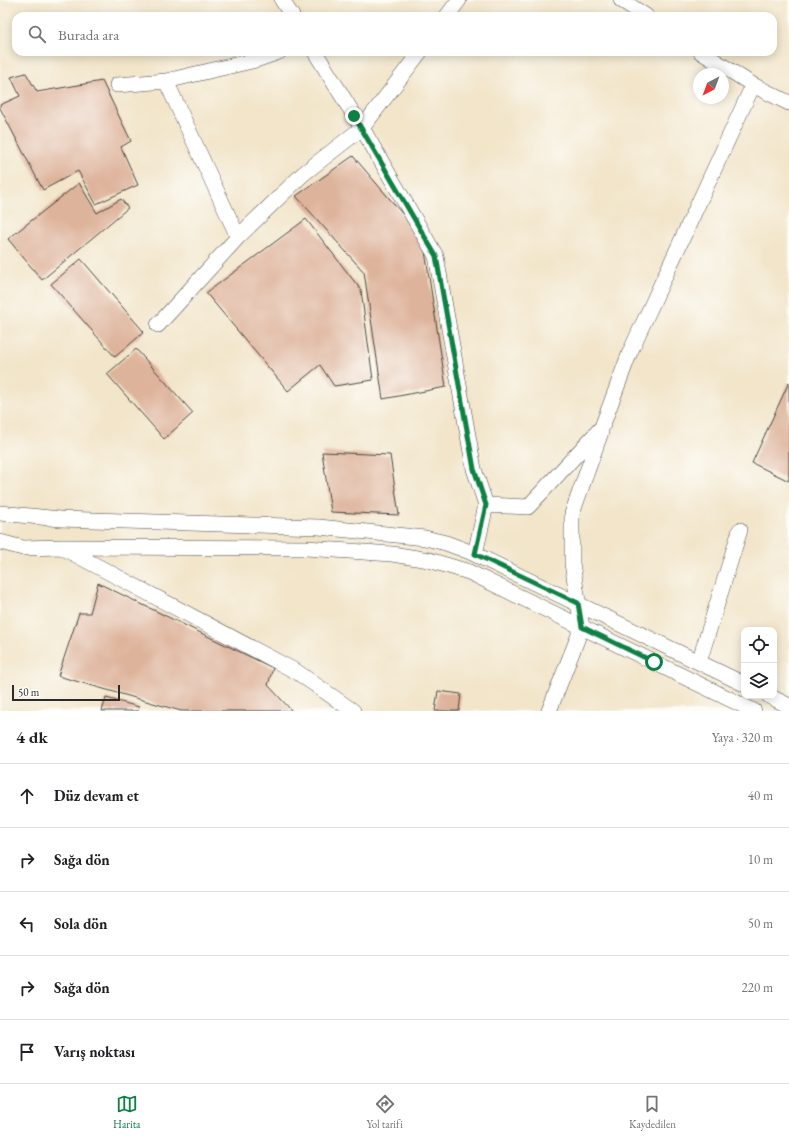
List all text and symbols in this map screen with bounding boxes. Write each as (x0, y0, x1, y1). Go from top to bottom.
search box (12, 12, 777, 56)
icon: search (26, 23, 48, 45)
text: Burada ara (58, 25, 119, 44)
north arrow (693, 68, 729, 104)
route end (345, 107, 363, 125)
map controls (741, 627, 777, 699)
button: locate (741, 627, 777, 663)
route start (645, 653, 663, 671)
button: layers (741, 663, 777, 699)
scale bar (12, 683, 120, 702)
text: 50 m (18, 685, 39, 699)
text: 4 dk (16, 726, 48, 748)
text: Yaya · 320 m (712, 729, 773, 746)
icon: ahead (16, 785, 38, 807)
text: Düz devam et (54, 786, 139, 805)
text: 40 m (748, 787, 773, 804)
icon: right (16, 849, 38, 871)
text: Sağa dön (54, 850, 110, 869)
text: 10 m (748, 851, 773, 868)
icon: left (16, 913, 38, 935)
text: Sola dön (54, 914, 107, 933)
text: 50 m (748, 915, 773, 932)
icon: right (16, 977, 38, 999)
text: Sağa dön (54, 978, 110, 997)
text: 220 m (742, 979, 773, 996)
icon: arrive (16, 1041, 38, 1063)
text: Varış noktası (54, 1042, 135, 1061)
tab: Harita (113, 1093, 140, 1131)
tab: Yol tarifi (366, 1093, 403, 1131)
tab: Kaydedilen (629, 1093, 676, 1131)

